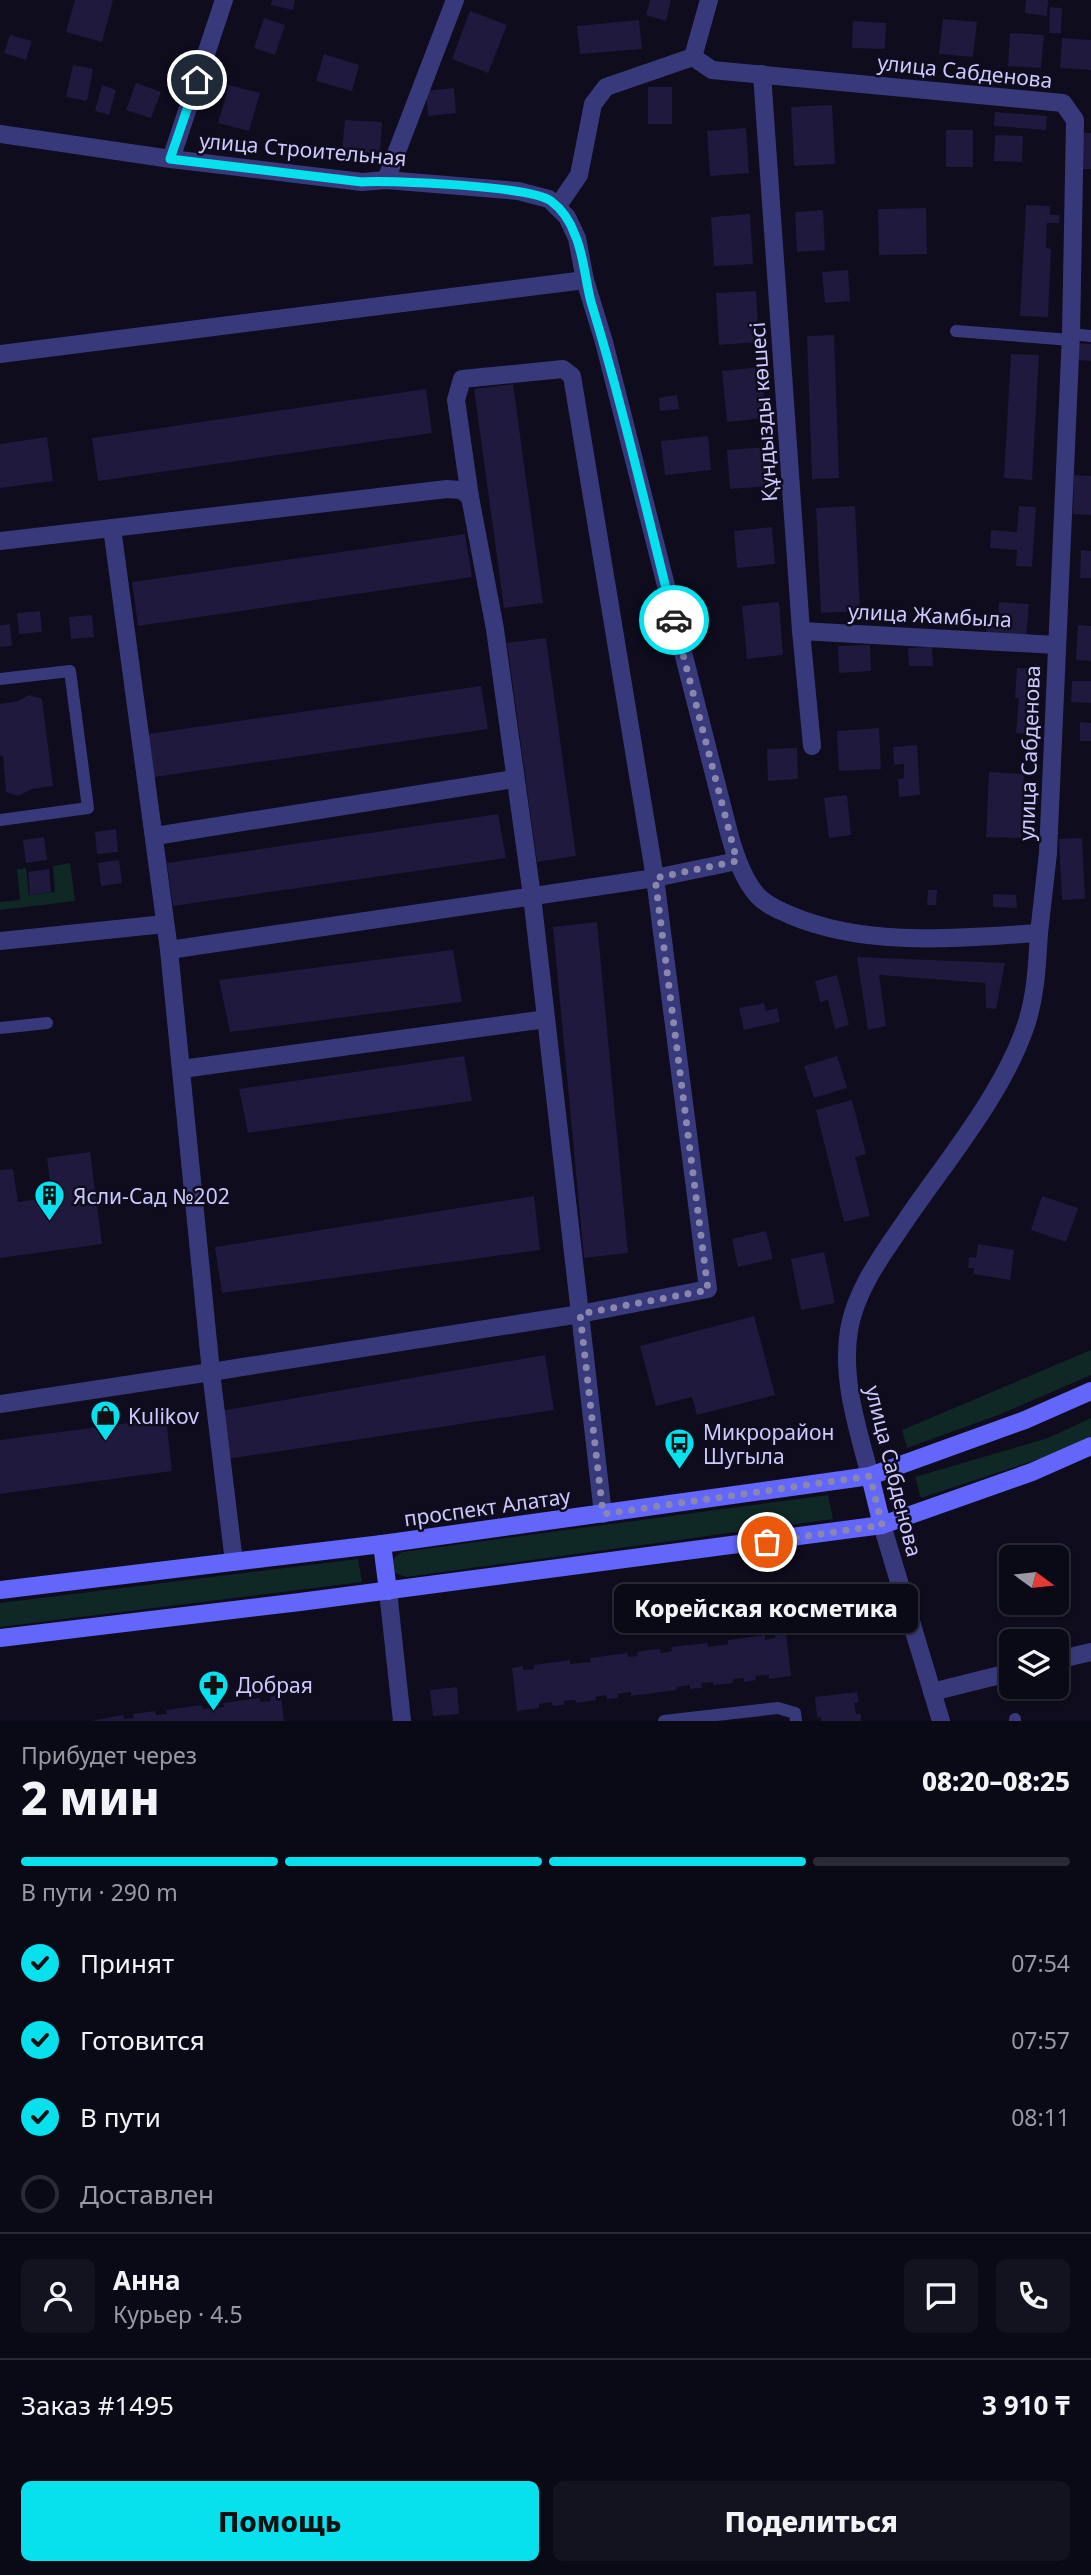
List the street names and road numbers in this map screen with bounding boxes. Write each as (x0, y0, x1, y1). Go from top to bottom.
street label: улица Сабденова (876, 48, 1054, 94)
street label: улица Строительная (198, 126, 408, 172)
street label: Құндызды көшесі (743, 321, 783, 503)
street label: улица Жамбыла (847, 597, 1013, 633)
street label: улица Сабденова (1012, 665, 1046, 841)
street label: улица Сабденова (859, 1382, 929, 1560)
street label: проспект Алатау (402, 1481, 572, 1533)

